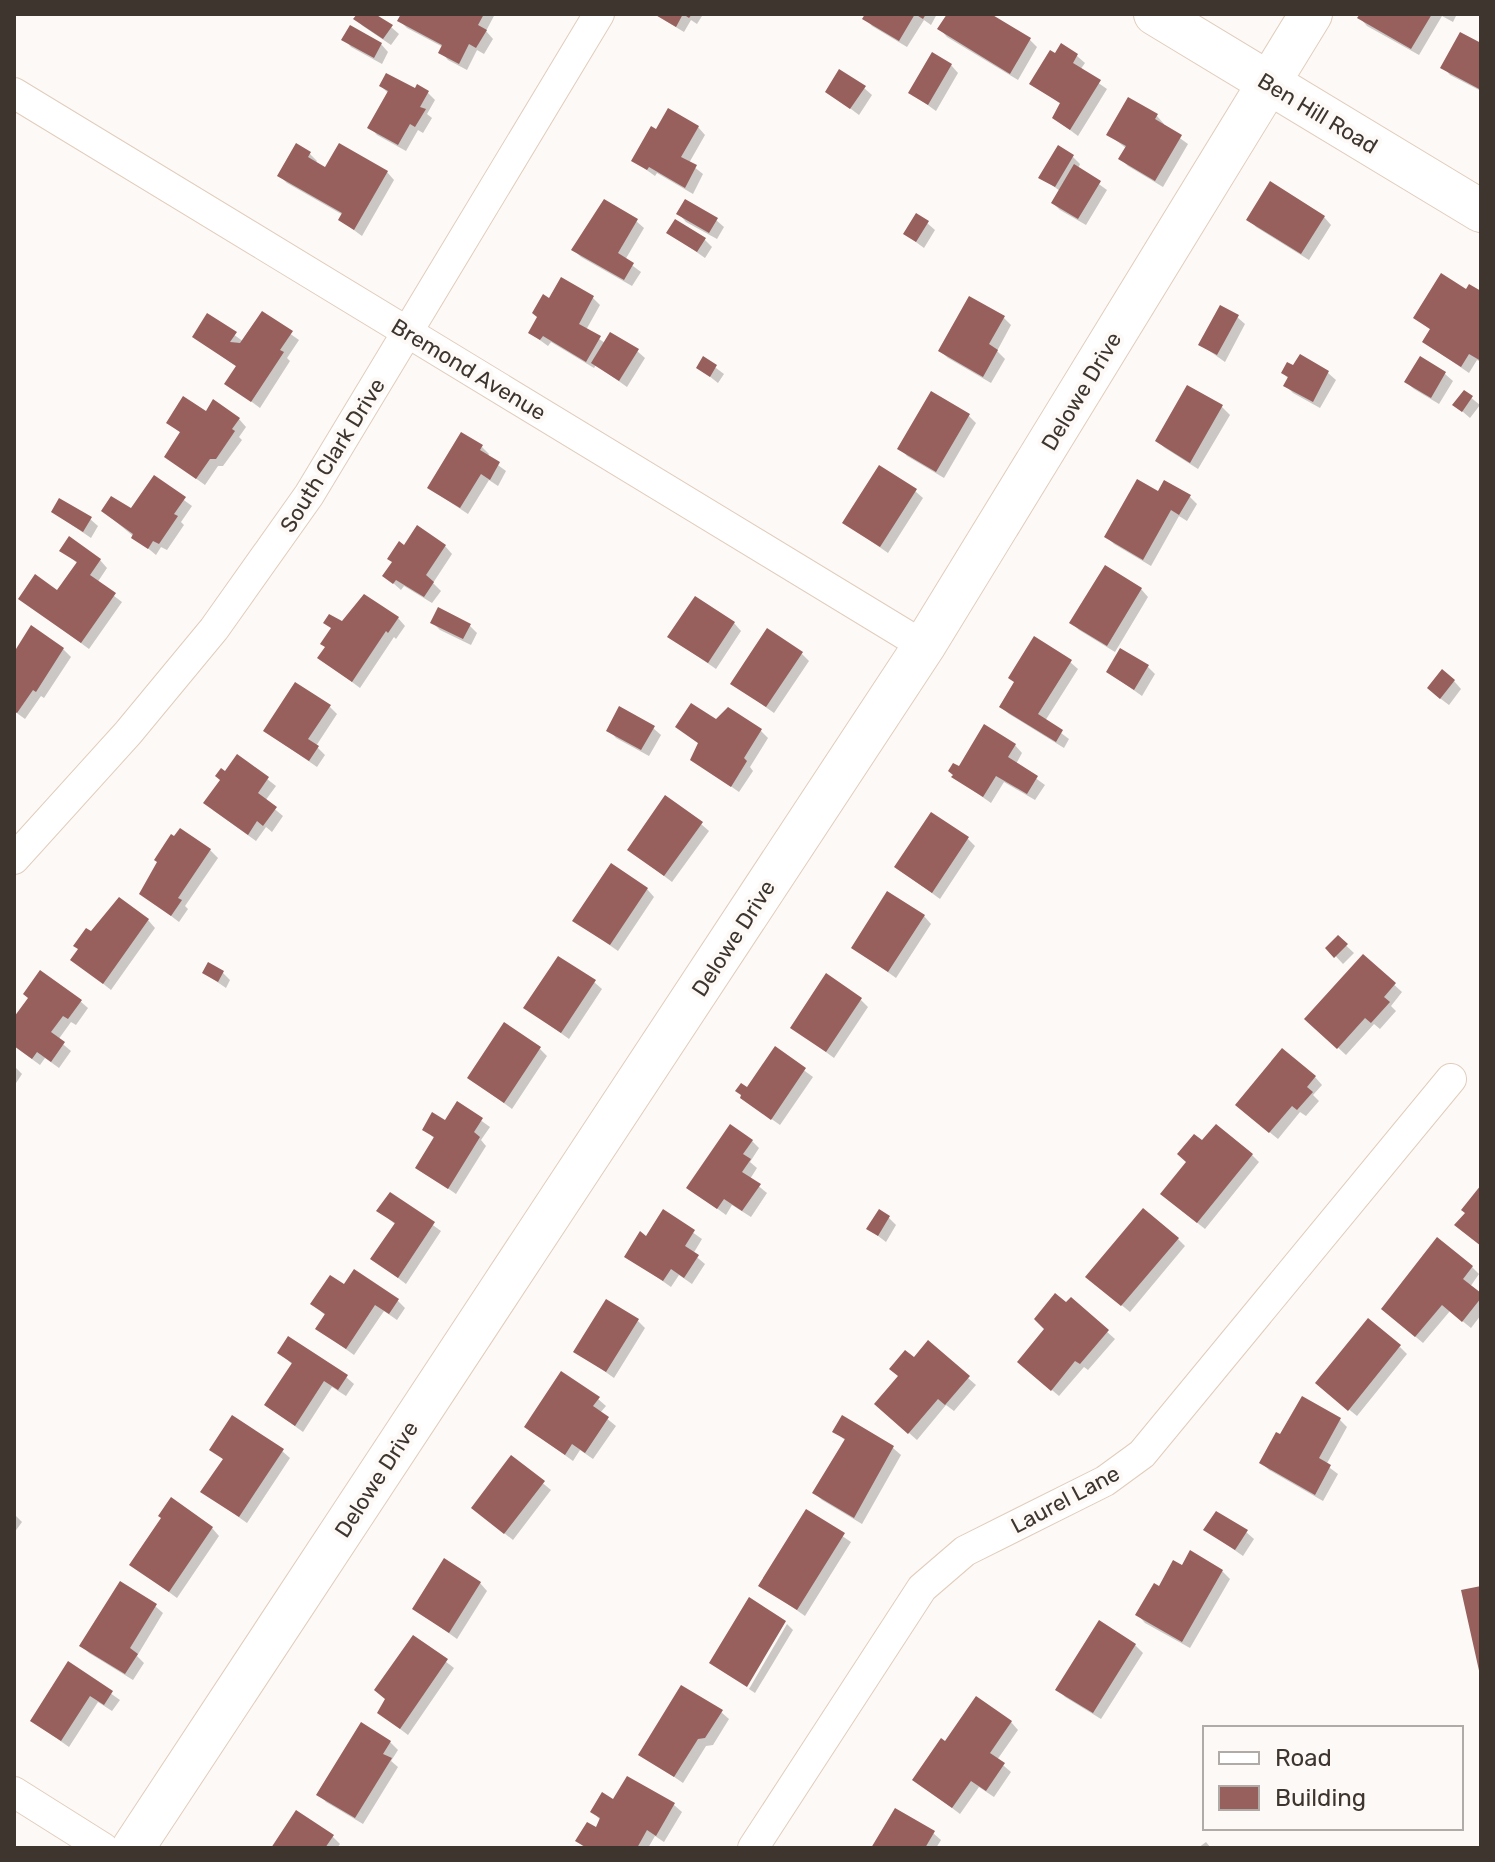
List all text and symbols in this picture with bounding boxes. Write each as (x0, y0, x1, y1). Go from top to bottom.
street label: Ben Hill Road (1253, 67, 1383, 160)
street label: Bremond Avenue (387, 313, 551, 426)
street label: Delowe Drive (1036, 327, 1127, 455)
street label: South Clark Drive (274, 373, 391, 537)
street label: Delowe Drive (686, 875, 781, 1001)
street label: Delowe Drive (329, 1416, 424, 1542)
street label: Laurel Lane (1006, 1460, 1124, 1539)
legend (1203, 1726, 1463, 1830)
text: Road (1275, 1744, 1332, 1772)
text: Building (1275, 1784, 1366, 1812)

